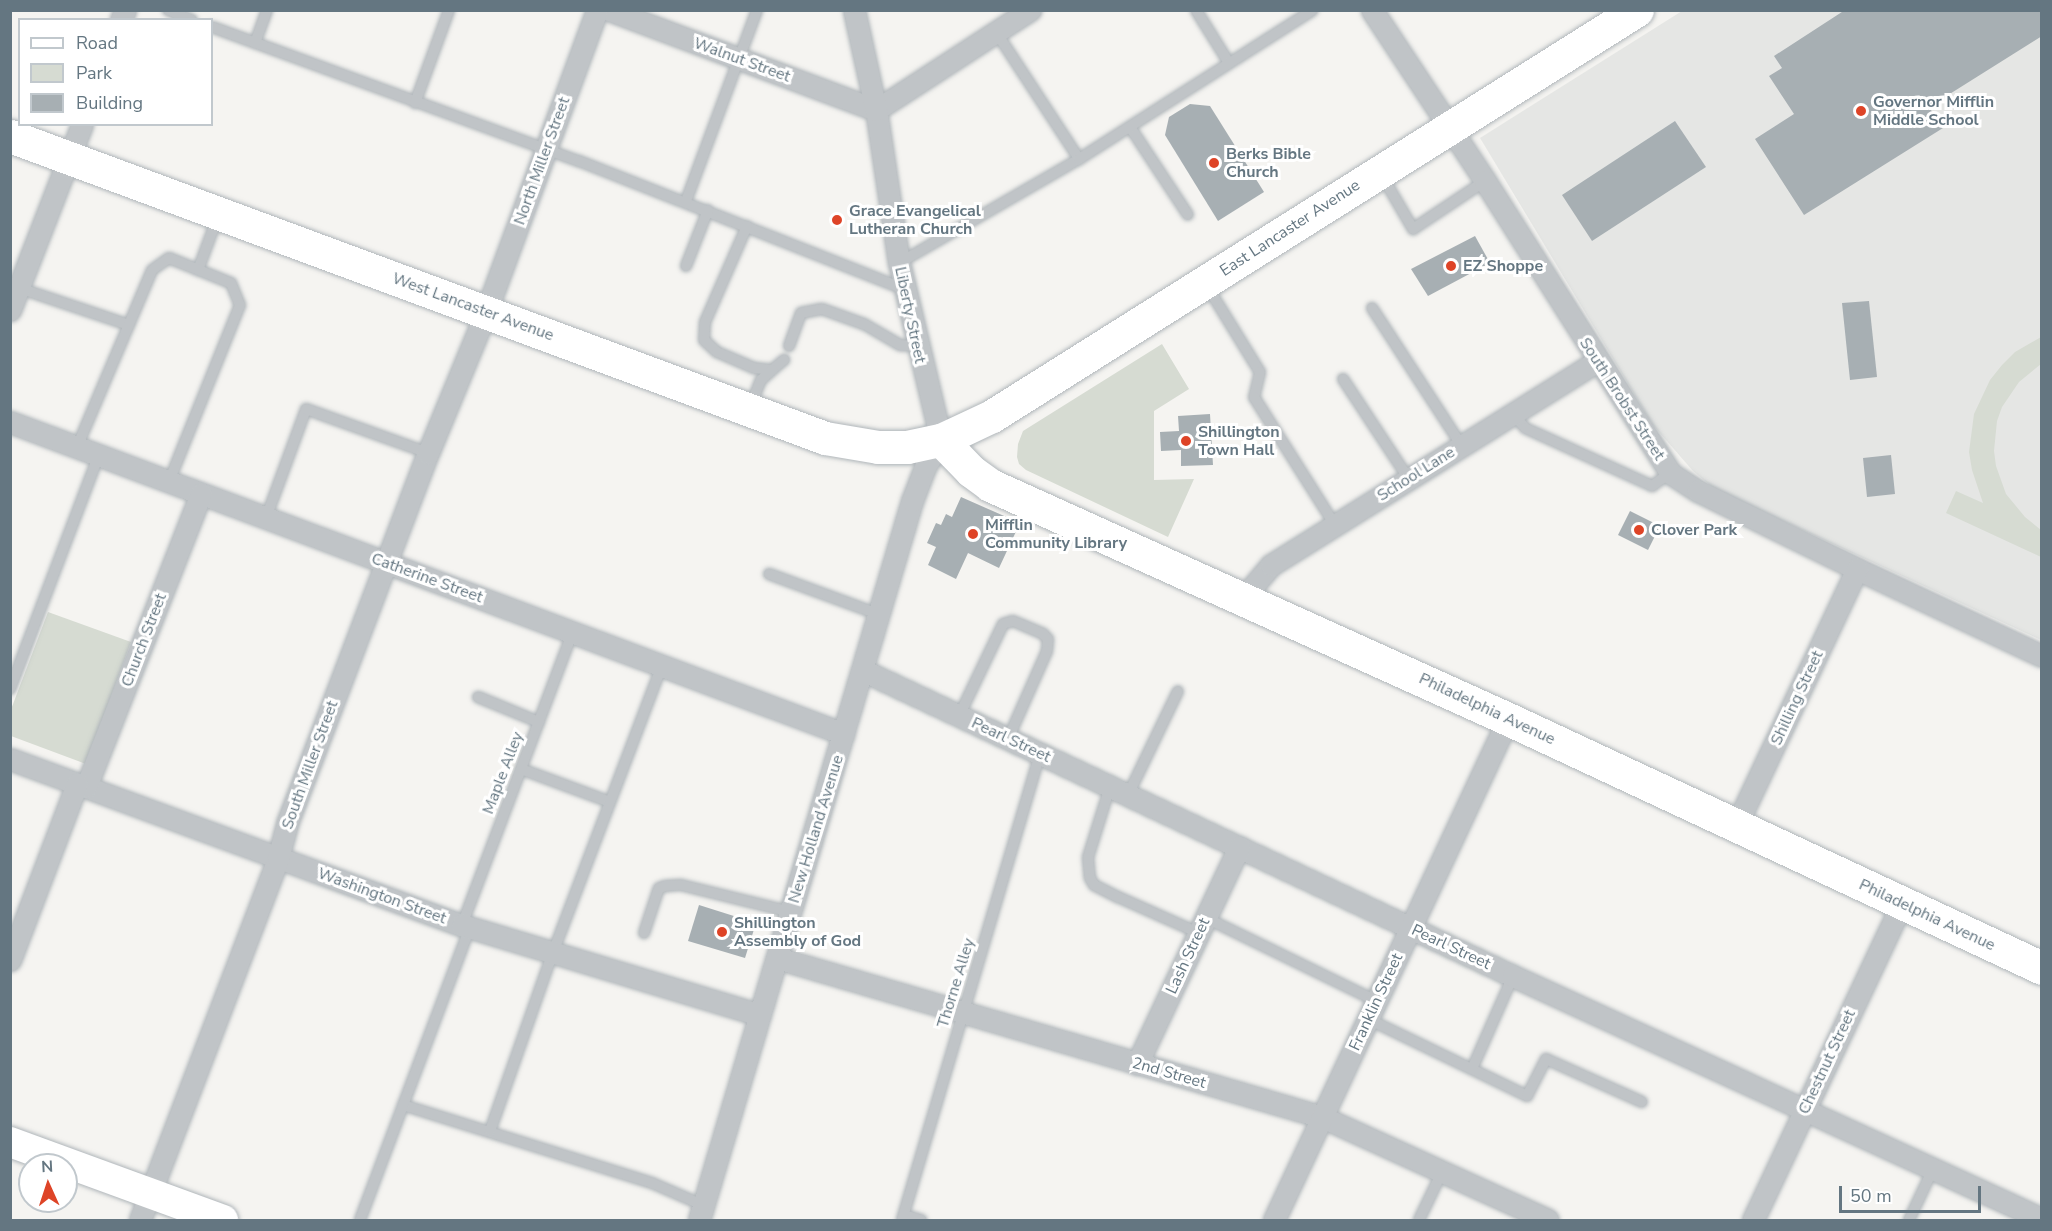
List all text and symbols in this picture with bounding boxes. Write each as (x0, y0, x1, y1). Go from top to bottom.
legend (18, 18, 213, 126)
text: Road (76, 31, 118, 55)
street label: Walnut Street (691, 34, 793, 86)
text: Park (76, 61, 112, 85)
text: Building (76, 91, 143, 115)
place label: Governor Mifflin Middle School (1873, 92, 1994, 130)
street label: North Miller Street (510, 95, 574, 227)
marker: Governor Mifflin Middle School (1854, 104, 1868, 118)
place label: Berks Bible Church (1226, 144, 1311, 182)
marker: Berks Bible Church (1207, 156, 1221, 170)
street label: East Lancaster Avenue (1216, 176, 1364, 280)
place label: Grace Evangelical Lutheran Church (849, 201, 981, 239)
marker: Grace Evangelical Lutheran Church (830, 213, 844, 227)
place label: EZ Shoppe (1463, 256, 1543, 276)
marker: EZ Shoppe (1444, 259, 1458, 273)
street label: Liberty Street (890, 265, 930, 365)
street label: West Lancaster Avenue (390, 269, 556, 345)
street label: South Brobst Street (1575, 334, 1669, 464)
place label: Shillington Town Hall (1198, 422, 1279, 460)
marker: Shillington Town Hall (1179, 434, 1193, 448)
street label: School Lane (1374, 443, 1458, 505)
place label: Mifflin Community Library (985, 515, 1127, 553)
place label: Clover Park (1651, 520, 1737, 540)
marker: Clover Park (1632, 523, 1646, 537)
marker: Mifflin Community Library (966, 527, 980, 541)
street label: Catherine Street (369, 549, 485, 607)
street label: Church Street (117, 590, 171, 690)
street label: Shilling Street (1767, 648, 1827, 748)
street label: Philadelphia Avenue (1416, 669, 1558, 749)
street label: South Miller Street (278, 698, 342, 832)
street label: Pearl Street (968, 713, 1054, 767)
street label: Maple Alley (479, 729, 527, 817)
street label: New Holland Avenue (784, 753, 848, 905)
street label: Washington Street (315, 864, 449, 928)
street label: Philadelphia Avenue (1856, 875, 1998, 955)
place label: Shillington Assembly of God (734, 913, 861, 951)
street label: Lash Street (1162, 915, 1214, 997)
street label: Pearl Street (1408, 920, 1494, 974)
marker: Shillington Assembly of God (715, 925, 729, 939)
street label: Thorne Alley (933, 936, 979, 1030)
street label: Franklin Street (1345, 950, 1407, 1054)
street label: Chestnut Street (1794, 1007, 1860, 1117)
street label: 2nd Street (1130, 1053, 1208, 1093)
north arrow (18, 1153, 78, 1213)
text: N (41, 1156, 54, 1178)
scale bar (1842, 1174, 1984, 1212)
text: 50 m (1850, 1184, 1892, 1208)

